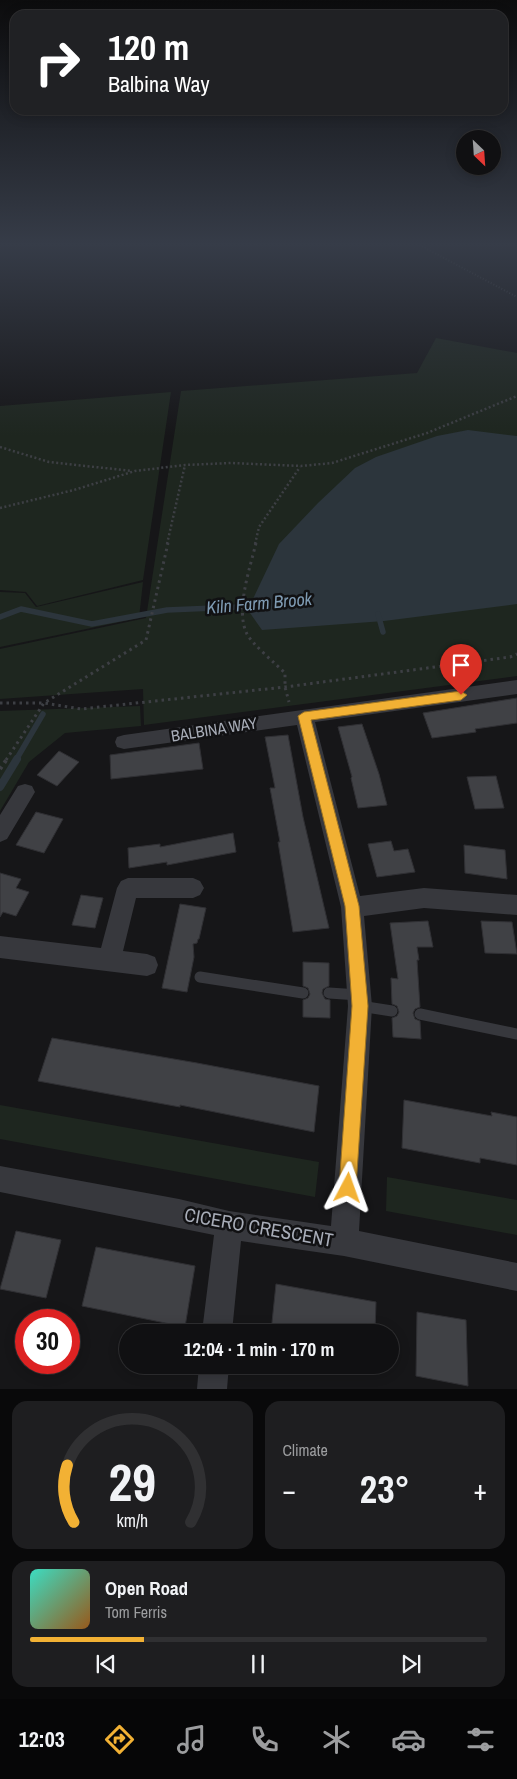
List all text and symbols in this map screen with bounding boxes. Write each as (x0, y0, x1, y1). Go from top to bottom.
text: 120 m (108, 24, 189, 71)
icon: right (25, 30, 90, 95)
text: Balbina Way (108, 69, 210, 99)
north arrow (456, 130, 501, 175)
map controls (456, 130, 501, 175)
water label: Kiln Farm Brook (205, 586, 314, 620)
pin (440, 644, 482, 695)
icon: arrive (447, 651, 475, 679)
street label: BALBINA WAY (169, 711, 259, 747)
position arrow (321, 1161, 373, 1213)
street label: CICERO CRESCENT (183, 1201, 336, 1253)
speed limit sign: 30 (15, 1309, 80, 1374)
text: 12:04 · 1 min · 170 m (184, 1336, 334, 1362)
text: Climate (283, 1439, 328, 1461)
text: 29 (109, 1447, 156, 1517)
text: 23° (360, 1464, 410, 1515)
text: − (283, 1471, 296, 1509)
text: + (474, 1471, 487, 1509)
text: km/h (116, 1509, 148, 1533)
text: Open Road (105, 1575, 188, 1601)
text: Tom Ferris (105, 1601, 167, 1623)
icon: previous (92, 1650, 120, 1678)
icon: pause (244, 1650, 272, 1678)
icon: next (397, 1650, 425, 1678)
icon: directions (102, 1722, 137, 1757)
icon: music (174, 1722, 209, 1757)
icon: phone (247, 1722, 282, 1757)
icon: climate (319, 1722, 354, 1757)
icon: car (391, 1722, 426, 1757)
icon: filters (463, 1722, 498, 1757)
text: 12:03 (19, 1724, 65, 1754)

